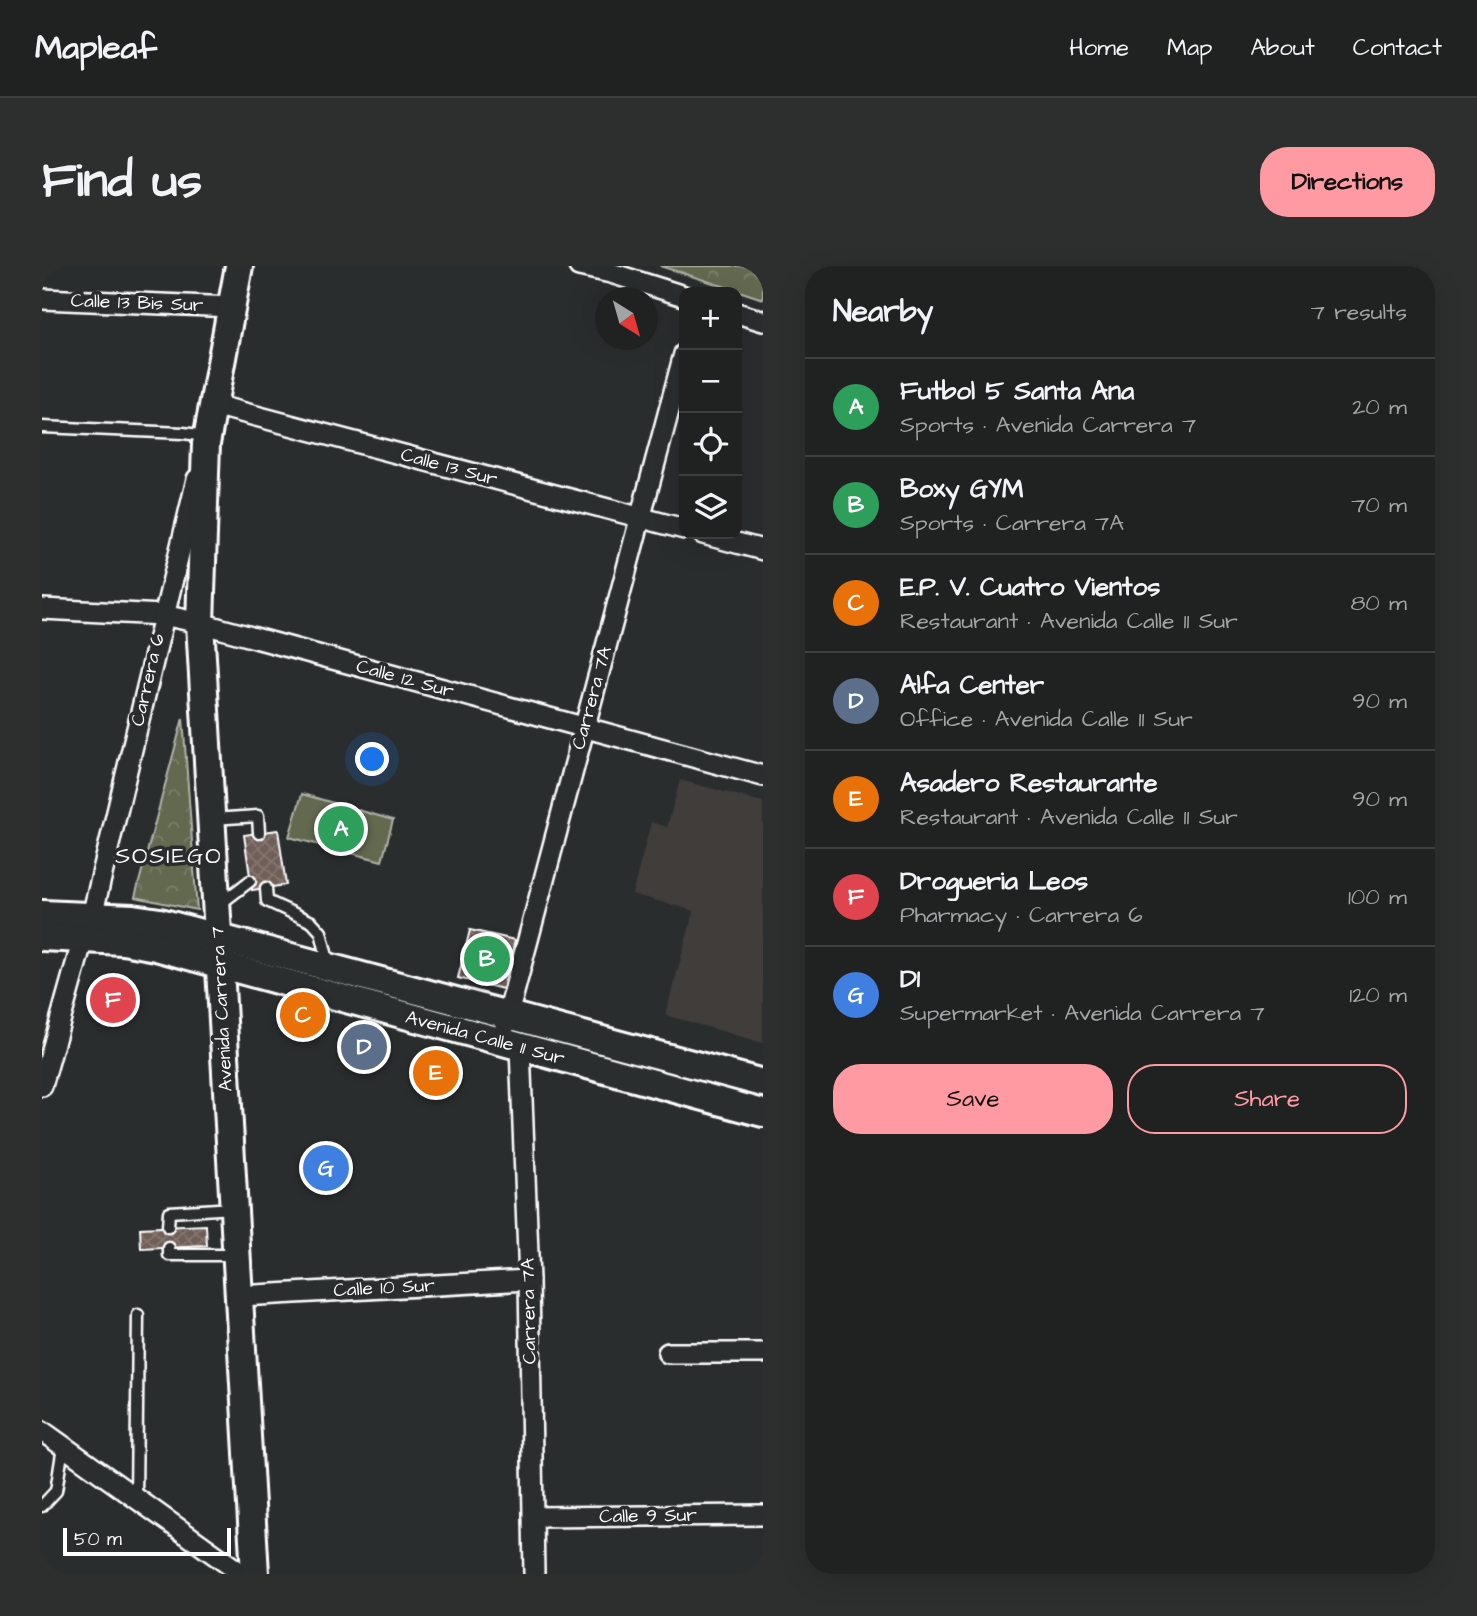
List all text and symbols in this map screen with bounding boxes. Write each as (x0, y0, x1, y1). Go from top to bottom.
text: Mapleaf (35, 25, 157, 71)
text: Home (1069, 31, 1129, 65)
text: Map (1167, 31, 1212, 65)
text: About (1250, 31, 1315, 65)
text: Contact (1353, 31, 1442, 65)
button: Directions (1260, 147, 1435, 217)
text: Find us (42, 148, 202, 216)
street label: Calle 13 Bis Sur (70, 287, 204, 319)
north arrow (595, 287, 658, 350)
map controls (679, 287, 742, 539)
button: + (679, 287, 742, 350)
text: Nearby (833, 291, 933, 333)
text: 7 results (1311, 296, 1407, 328)
button: − (679, 350, 742, 413)
text: Futbol 5 Santa Ana (900, 373, 1134, 409)
text: A (849, 391, 863, 423)
text: 20 m (1352, 391, 1407, 423)
text: Sports · Avenida Carrera 7 (900, 409, 1196, 441)
button: locate (679, 413, 742, 476)
street label: Calle 13 Sur (398, 441, 501, 493)
text: Boxy GYM (900, 471, 1023, 507)
button: layers (679, 476, 742, 539)
text: B (848, 489, 864, 521)
text: 70 m (1351, 489, 1407, 521)
text: Sports · Carrera 7A (900, 507, 1124, 539)
text: E.P. V. Cuatro Vientos (900, 569, 1160, 605)
text: C (848, 587, 864, 619)
text: 80 m (1350, 587, 1407, 619)
text: Restaurant · Avenida Calle 11 Sur (900, 605, 1238, 637)
street label: Carrera 6 (124, 631, 172, 729)
street label: Carrera 7A (565, 643, 619, 753)
street label: Calle 12 Sur (353, 653, 457, 705)
text: Alfa Center (900, 667, 1044, 703)
text: D (849, 685, 863, 717)
text: 90 m (1352, 685, 1407, 717)
text: Office · Avenida Calle 11 Sur (900, 703, 1193, 735)
your location (355, 742, 389, 776)
text: Asadero Restaurante (900, 765, 1157, 801)
text: E (849, 783, 863, 815)
text: 90 m (1352, 783, 1407, 815)
text: Restaurant · Avenida Calle 11 Sur (900, 801, 1238, 833)
pin: A (318, 803, 364, 855)
district label: SOSIEGO (115, 840, 223, 872)
text: Drogueria Leos (900, 863, 1088, 899)
text: F (848, 881, 864, 913)
text: 100 m (1348, 881, 1407, 913)
text: Pharmacy · Carrera 6 (900, 899, 1143, 931)
street label: Avenida Carrera 7 (204, 925, 240, 1092)
pin: B (464, 933, 510, 985)
text: D1 (900, 961, 920, 997)
pin: F (90, 974, 136, 1026)
text: G (848, 979, 864, 1011)
text: 120 m (1349, 979, 1407, 1011)
pin: C (280, 989, 326, 1041)
text: Supermarket · Avenida Carrera 7 (900, 997, 1265, 1029)
street label: Avenida Calle 11 Sur (403, 1004, 568, 1072)
pin: D (341, 1021, 387, 1073)
pin: E (413, 1047, 459, 1099)
button: Save (833, 1064, 1113, 1134)
button: Share (1127, 1064, 1407, 1134)
pin: G (303, 1142, 349, 1194)
street label: Carrera 7A (515, 1258, 543, 1364)
street label: Calle 10 Sur (333, 1272, 436, 1304)
street label: Calle 9 Sur (599, 1502, 698, 1530)
scale bar (63, 1525, 231, 1557)
text: 50 m (74, 1526, 122, 1553)

